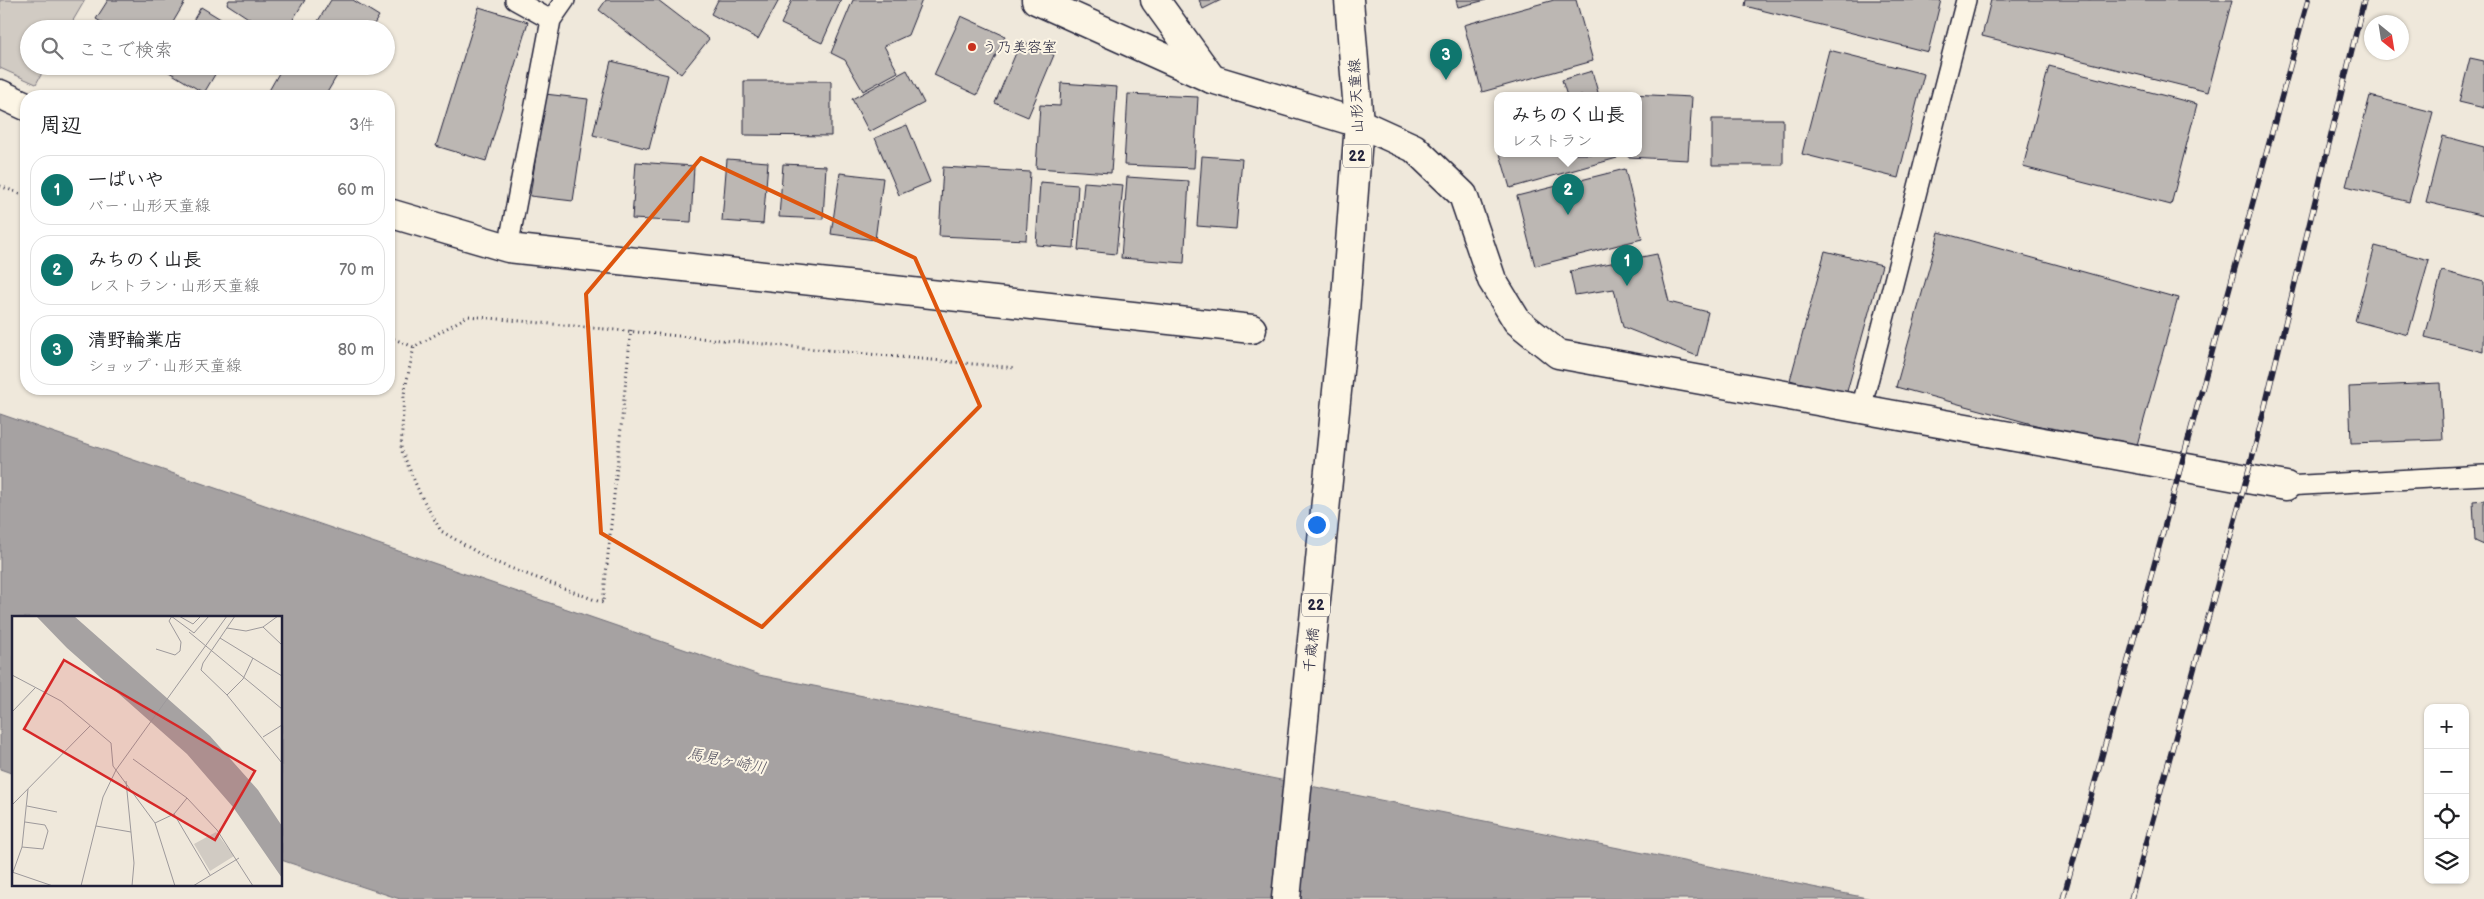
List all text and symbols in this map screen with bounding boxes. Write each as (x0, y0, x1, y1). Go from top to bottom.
north arrow (2364, 15, 2409, 60)
search box (20, 20, 395, 75)
icon: search (38, 34, 66, 62)
place label: う乃美容室 (982, 38, 1057, 57)
text: ここで検索 (78, 39, 173, 62)
pin: 3 (1430, 39, 1462, 80)
marker: う乃美容室 (966, 41, 978, 53)
street label: 山形天童線 (1345, 58, 1368, 134)
popup (1494, 92, 1642, 157)
text: みちのく山長 (1511, 104, 1625, 127)
text: 周辺 (40, 113, 82, 138)
text: 3件 (349, 116, 375, 135)
text: レストラン (1511, 132, 1592, 151)
road number: 22 (1343, 144, 1371, 168)
text: 一ぱいや (88, 169, 164, 192)
pin: 2 (1552, 174, 1584, 215)
text: 1 (54, 181, 60, 200)
text: 60 m (337, 181, 374, 200)
text: バー · 山形天童線 (88, 197, 210, 216)
pin: 1 (1611, 245, 1643, 286)
text: みちのく山長 (88, 249, 202, 272)
text: 2 (52, 261, 62, 280)
text: 70 m (339, 261, 374, 280)
text: レストラン · 山形天童線 (88, 277, 260, 296)
text: 清野輪業店 (88, 329, 183, 352)
text: 3 (52, 341, 62, 360)
text: 80 m (338, 341, 374, 360)
text: ショップ · 山形天童線 (88, 357, 242, 376)
your location (1304, 512, 1330, 538)
road number: 22 (1302, 594, 1330, 616)
inset map (12, 616, 282, 886)
street label: 千歳橋 (1300, 627, 1323, 673)
map controls (2424, 704, 2469, 884)
button: + (2424, 704, 2469, 749)
water label: 馬見ヶ崎川 (686, 745, 768, 778)
button: − (2424, 749, 2469, 794)
button: locate (2424, 794, 2469, 839)
button: layers (2424, 839, 2469, 884)

